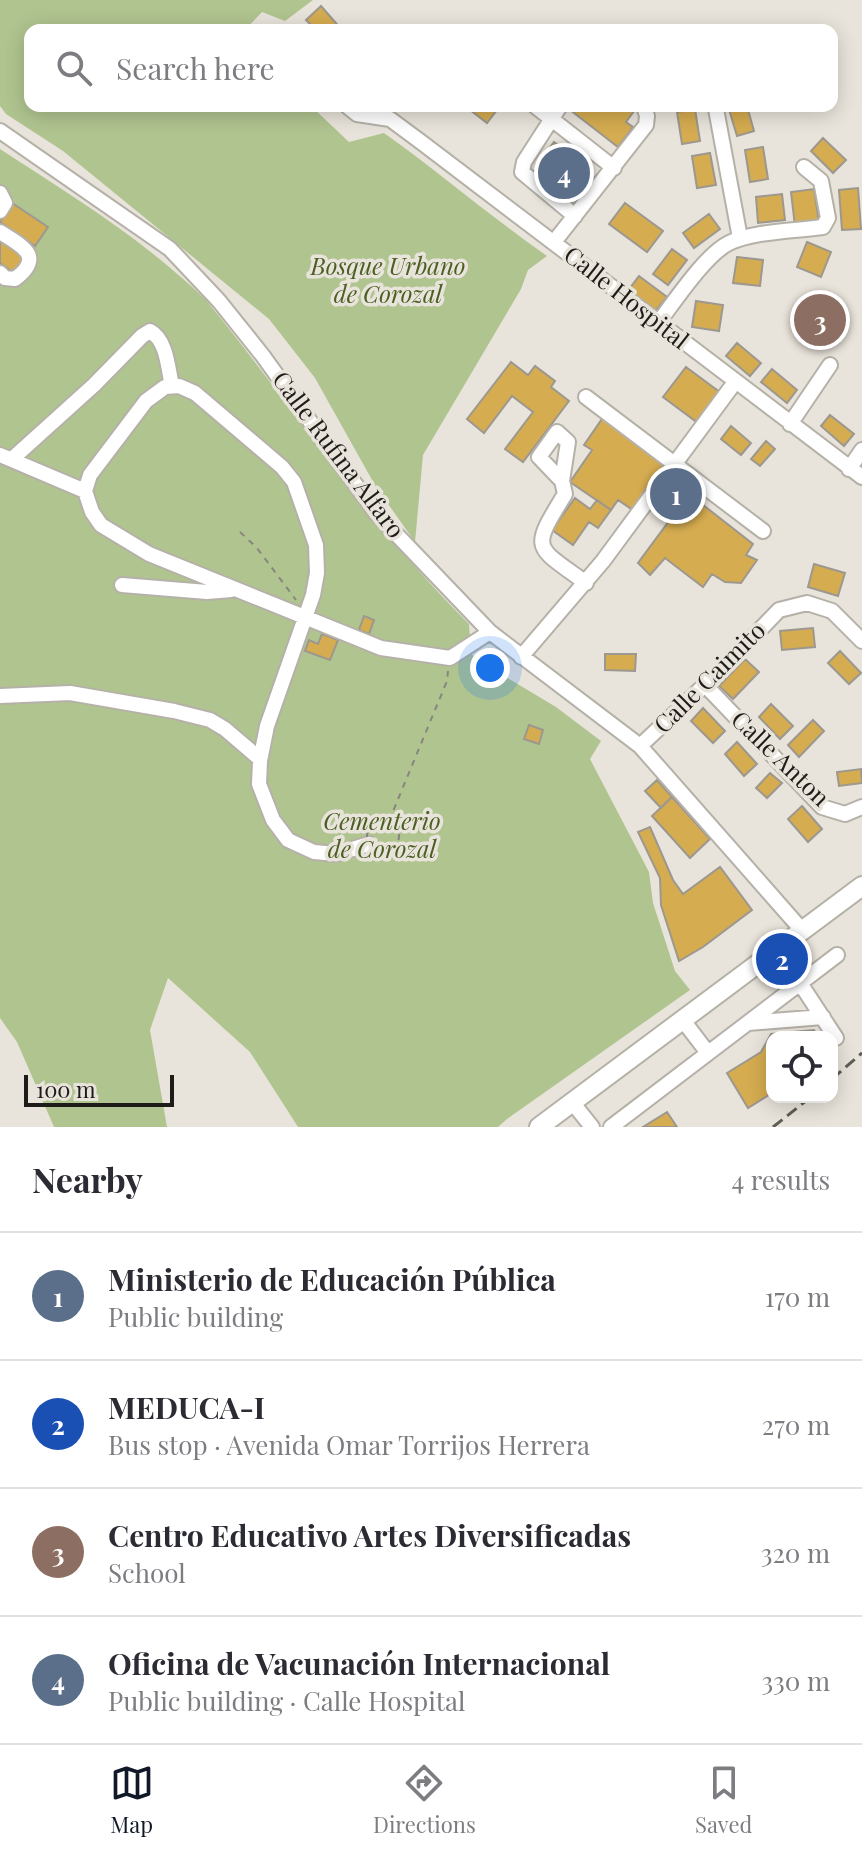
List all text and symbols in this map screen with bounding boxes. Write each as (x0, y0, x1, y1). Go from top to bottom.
search box (24, 24, 838, 112)
icon: search (52, 46, 96, 90)
text: Search here (116, 48, 275, 88)
pin: 4 (538, 143, 590, 203)
street label: Calle Hospital (558, 238, 696, 355)
park label: Bosque Urbano de Corozal (309, 249, 466, 309)
pin: 3 (794, 290, 846, 350)
street label: Calle Rufina Alfaro (266, 364, 413, 544)
pin: 1 (650, 464, 702, 524)
street label: Calle Caimito (646, 614, 771, 739)
your location (470, 648, 510, 688)
street label: Calle Anton (725, 703, 837, 812)
park label: Cementerio de Corozal (323, 804, 441, 864)
pin: 2 (756, 929, 808, 989)
map controls (766, 1031, 838, 1103)
button: locate (766, 1031, 838, 1103)
scale bar (24, 1071, 174, 1107)
text: 100 m (36, 1074, 96, 1104)
text: Nearby (32, 1156, 143, 1202)
text: 4 results (731, 1162, 830, 1197)
text: Ministerio de Educación Pública (108, 1259, 556, 1299)
text: 1 (53, 1279, 63, 1314)
text: 170 m (765, 1279, 830, 1314)
text: Public building (108, 1299, 283, 1334)
text: MEDUCA-I (108, 1387, 265, 1427)
text: 2 (51, 1407, 65, 1442)
text: 270 m (762, 1407, 830, 1442)
text: Bus stop · Avenida Omar Torrijos Herrera (108, 1427, 590, 1462)
text: Centro Educativo Artes Diversificadas (108, 1515, 631, 1555)
text: 3 (52, 1535, 64, 1570)
text: 320 m (761, 1535, 830, 1570)
text: School (108, 1555, 186, 1590)
text: Oficina de Vacunación Internacional (108, 1643, 610, 1683)
text: 4 (51, 1663, 65, 1698)
text: 330 m (761, 1663, 830, 1698)
text: Public building · Calle Hospital (108, 1683, 465, 1718)
tab: Map (110, 1761, 154, 1839)
tab: Directions (373, 1761, 476, 1839)
tab: Saved (695, 1761, 752, 1839)

